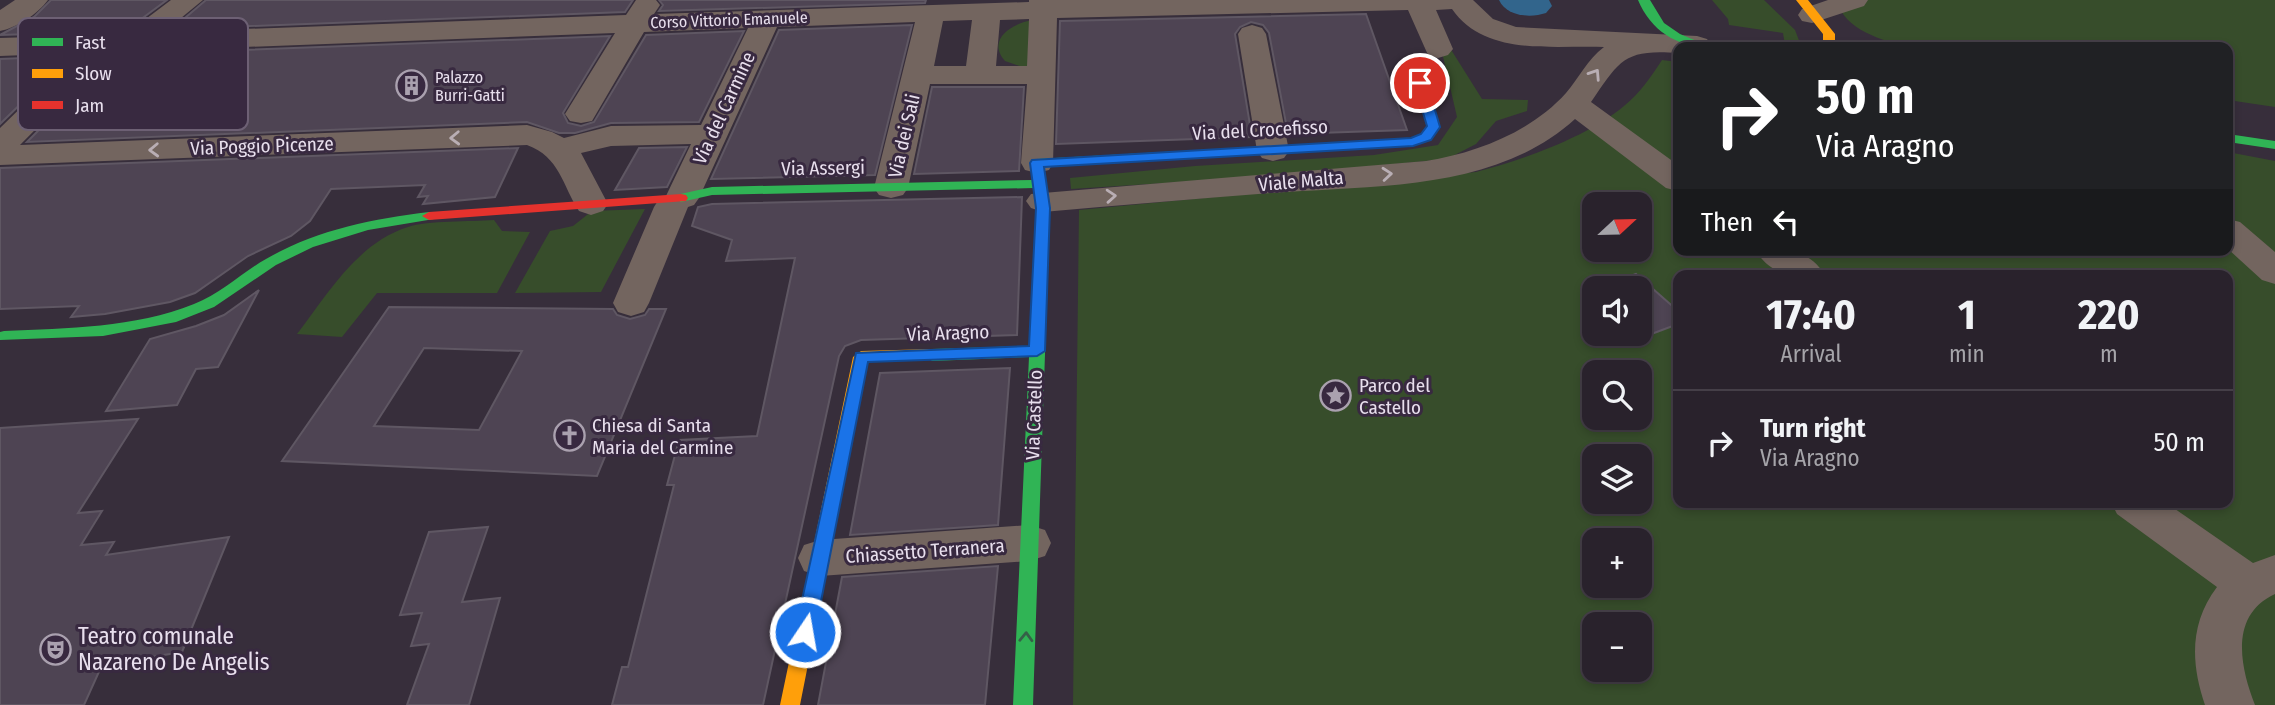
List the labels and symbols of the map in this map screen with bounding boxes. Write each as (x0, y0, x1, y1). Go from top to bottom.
street label: Corso Vittorio Emanuele (650, 8, 808, 32)
legend (18, 18, 248, 130)
text: Fast (75, 31, 106, 54)
street label: Via del Carmine (688, 48, 760, 168)
pin (1390, 53, 1450, 113)
text: Slow (75, 62, 112, 85)
place label: Palazzo Burri-Gatti (435, 68, 505, 105)
building icon: Palazzo Burri-Gatti (395, 69, 429, 103)
one-way arrow (1587, 69, 1599, 82)
street label: Via dei Sali (883, 92, 925, 180)
text: Jam (75, 94, 104, 117)
street label: Via del Crocefisso (1192, 115, 1328, 145)
one-way arrow (449, 131, 460, 146)
street label: Via Poggio Picenze (190, 132, 334, 160)
one-way arrow (149, 143, 160, 158)
street label: Via Assergi (781, 156, 865, 180)
street label: Viale Malta (1257, 166, 1345, 196)
one-way arrow (1381, 167, 1392, 182)
one-way arrow (1106, 189, 1117, 204)
north arrow (1582, 192, 1652, 262)
street label: Via Aragno (906, 320, 990, 346)
street label: Via Castello (1021, 370, 1047, 460)
place label: Parco del Castello (1359, 374, 1430, 419)
place icon: Parco del Castello (1319, 379, 1353, 413)
place label: Chiesa di Santa Maria del Carmine (592, 414, 733, 459)
church icon: Chiesa di Santa Maria del Carmine (552, 419, 586, 453)
street label: Chiassetto Terranera (845, 534, 1005, 568)
position arrow (768, 595, 842, 669)
place label: Teatro comunale Nazareno De Angelis (78, 622, 270, 676)
one-way arrow (1018, 631, 1033, 642)
theatre icon: Teatro comunale Nazareno De Angelis (38, 632, 72, 666)

